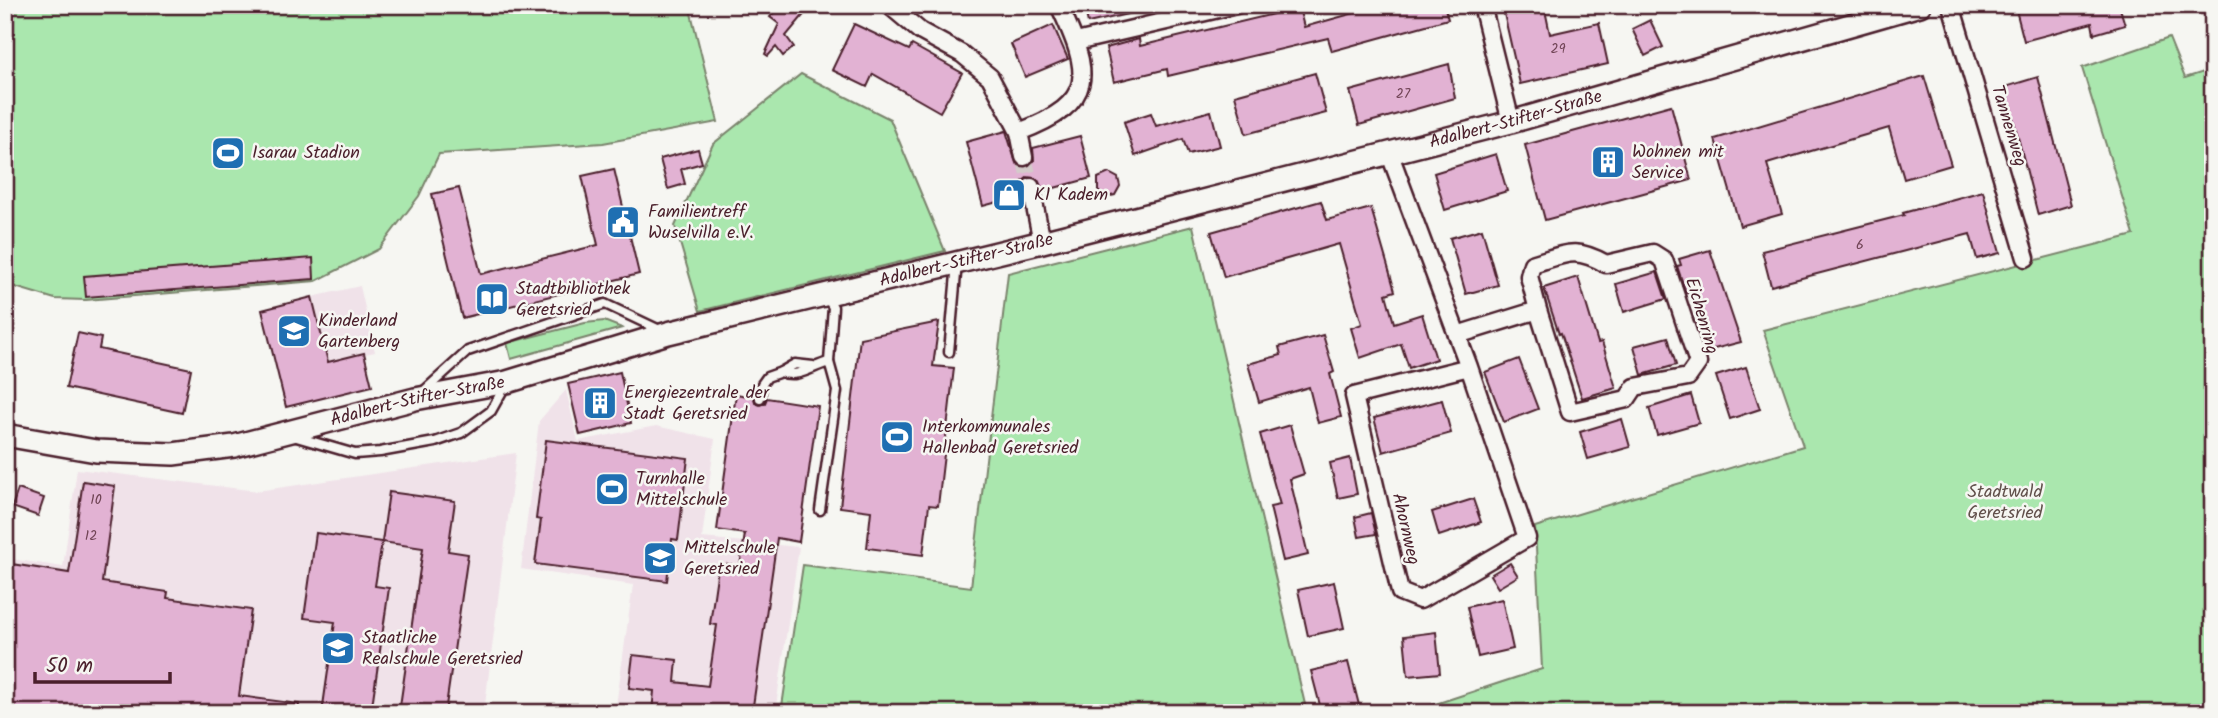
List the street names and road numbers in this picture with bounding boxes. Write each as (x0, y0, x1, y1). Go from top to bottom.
street label: Adalbert-Stifter-Straße (1426, 82, 1606, 157)
street label: Tannenweg (1982, 82, 2034, 170)
street label: Adalbert-Stifter-Straße (877, 225, 1057, 296)
street label: Eichenring (1676, 274, 1726, 358)
street label: Adalbert-Stifter-Straße (327, 368, 507, 435)
street label: Ahornweg (1383, 490, 1427, 568)

